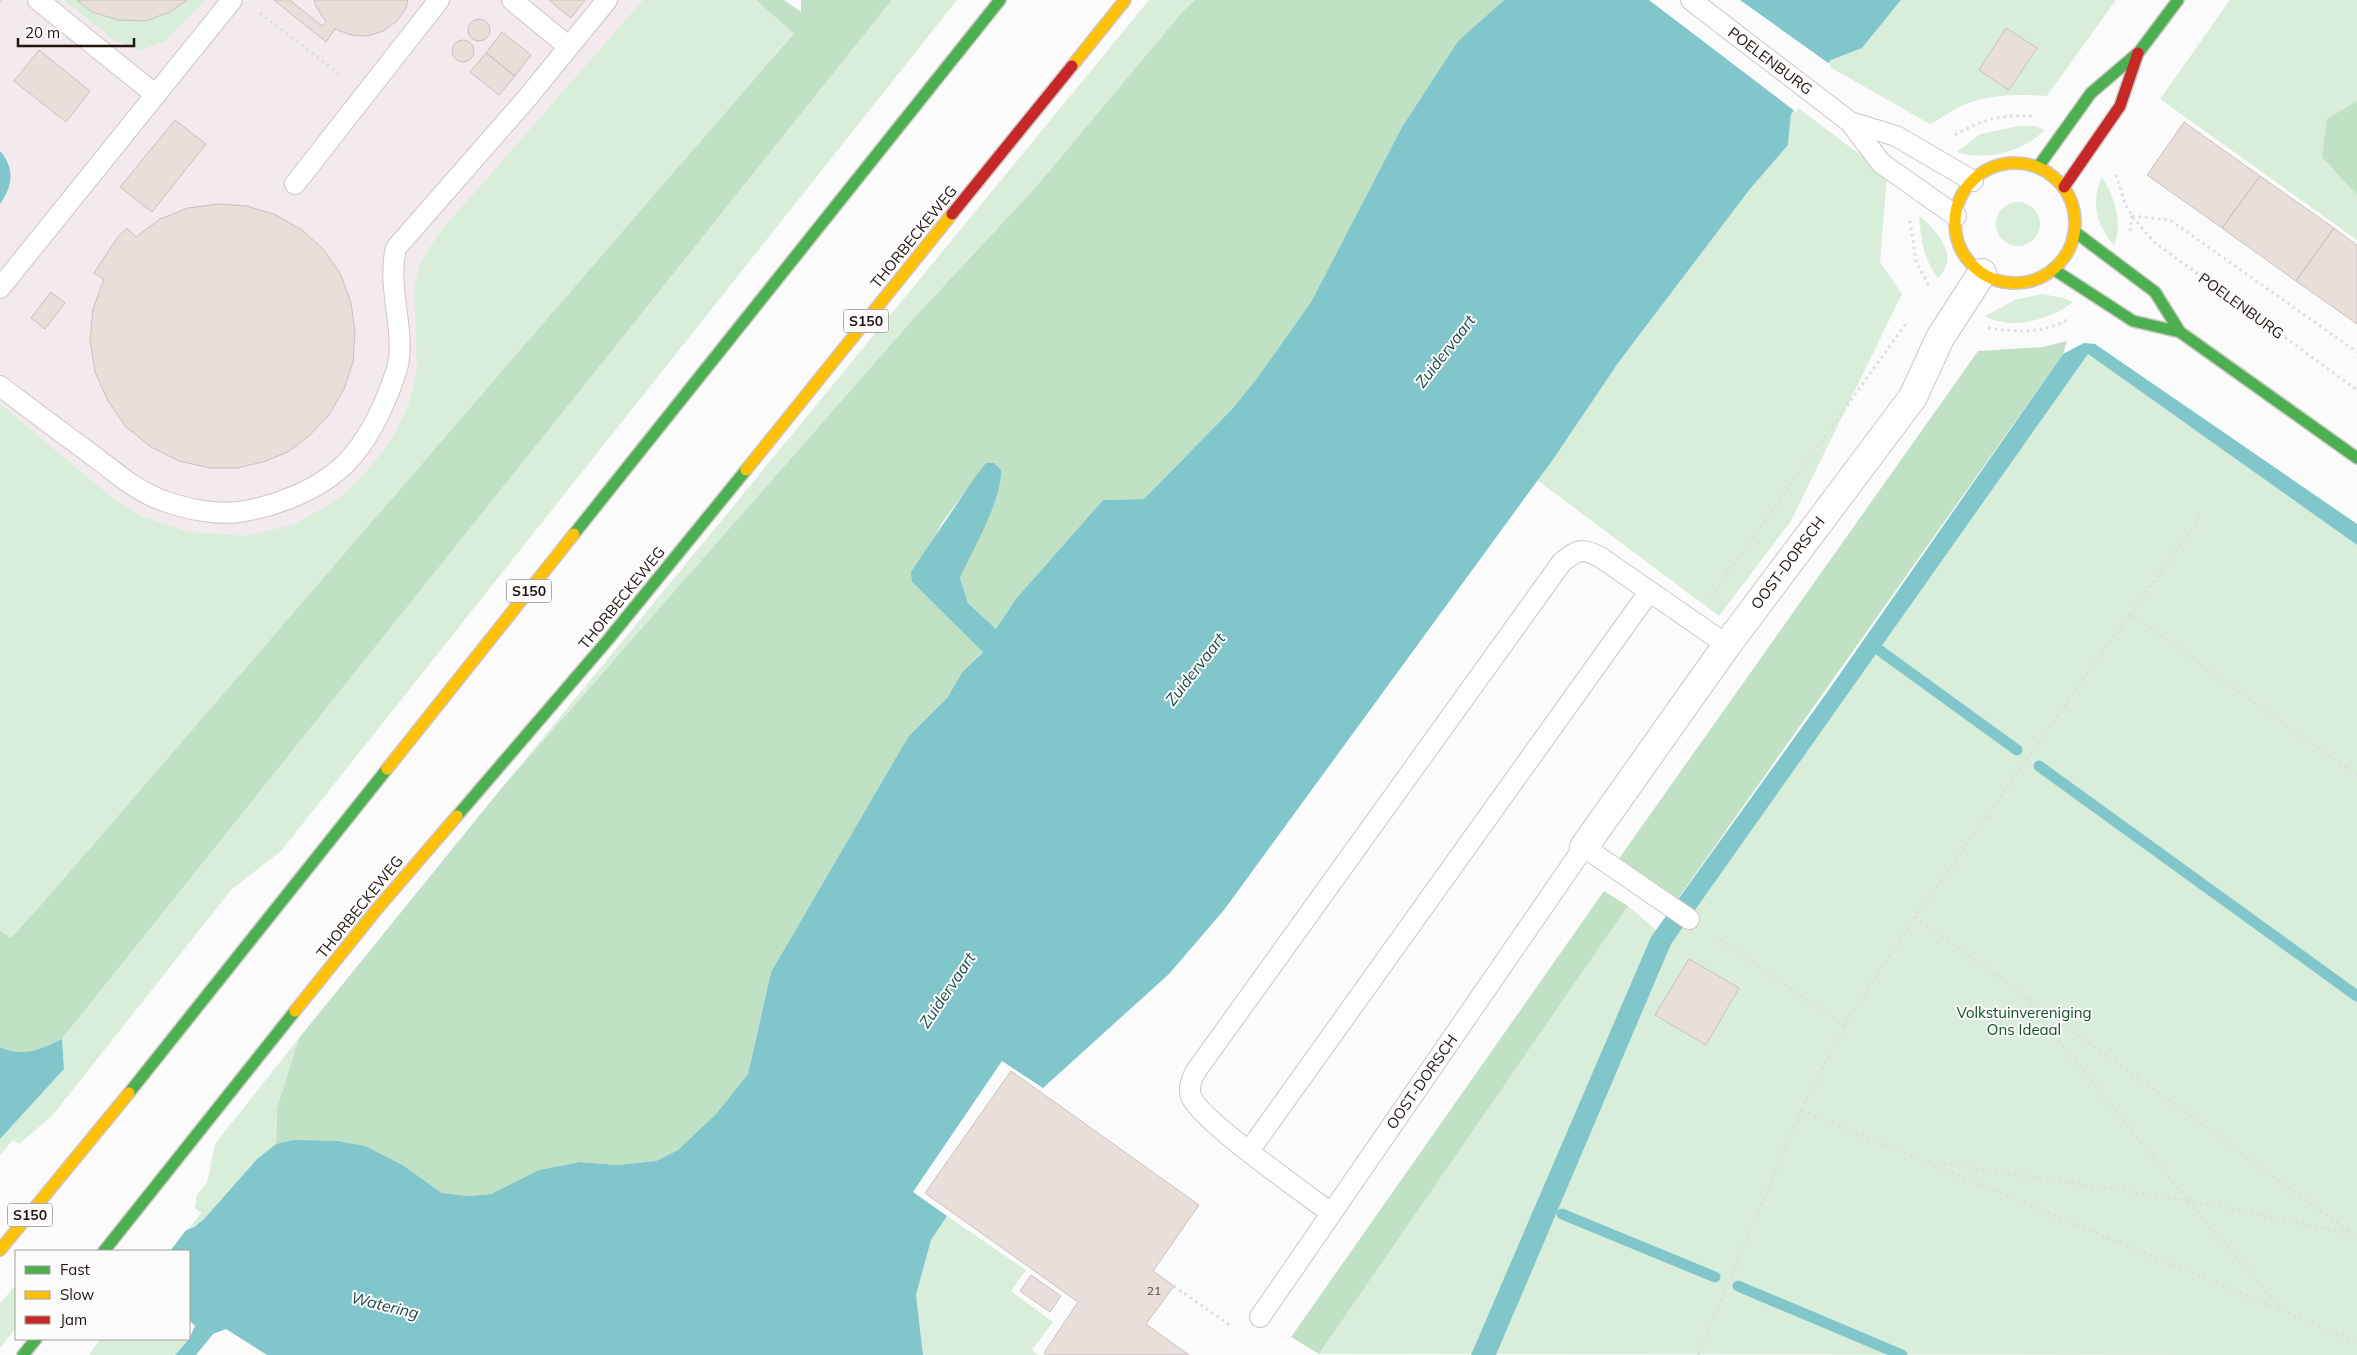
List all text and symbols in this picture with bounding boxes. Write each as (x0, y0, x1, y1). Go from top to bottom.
scale bar (18, 15, 134, 47)
text: 20 m (25, 23, 60, 42)
street label: POELENBURG (1724, 23, 1816, 98)
street label: THORBECKEWEG (866, 182, 961, 292)
street label: POELENBURG (2195, 268, 2288, 343)
road number: S150 (844, 310, 888, 332)
water label: Zuidervaart (1411, 310, 1480, 391)
street label: OOST-DORSCH (1747, 513, 1829, 613)
street label: THORBECKEWEG (574, 543, 669, 653)
road number: S150 (506, 580, 552, 602)
water label: Zuidervaart (1161, 628, 1230, 709)
street label: THORBECKEWEG (312, 852, 407, 962)
water label: Zuidervaart (915, 948, 980, 1031)
park label: Volkstuinvereniging Ons Ideaal (1956, 1003, 2092, 1039)
street label: OOST-DORSCH (1382, 1031, 1461, 1133)
road number: S150 (8, 1204, 52, 1226)
legend (15, 1250, 190, 1340)
text: Fast (60, 1260, 90, 1279)
house number: 21 (1147, 1283, 1161, 1298)
text: Slow (60, 1285, 94, 1304)
water label: Watering (349, 1287, 421, 1323)
text: Jam (60, 1310, 87, 1329)

